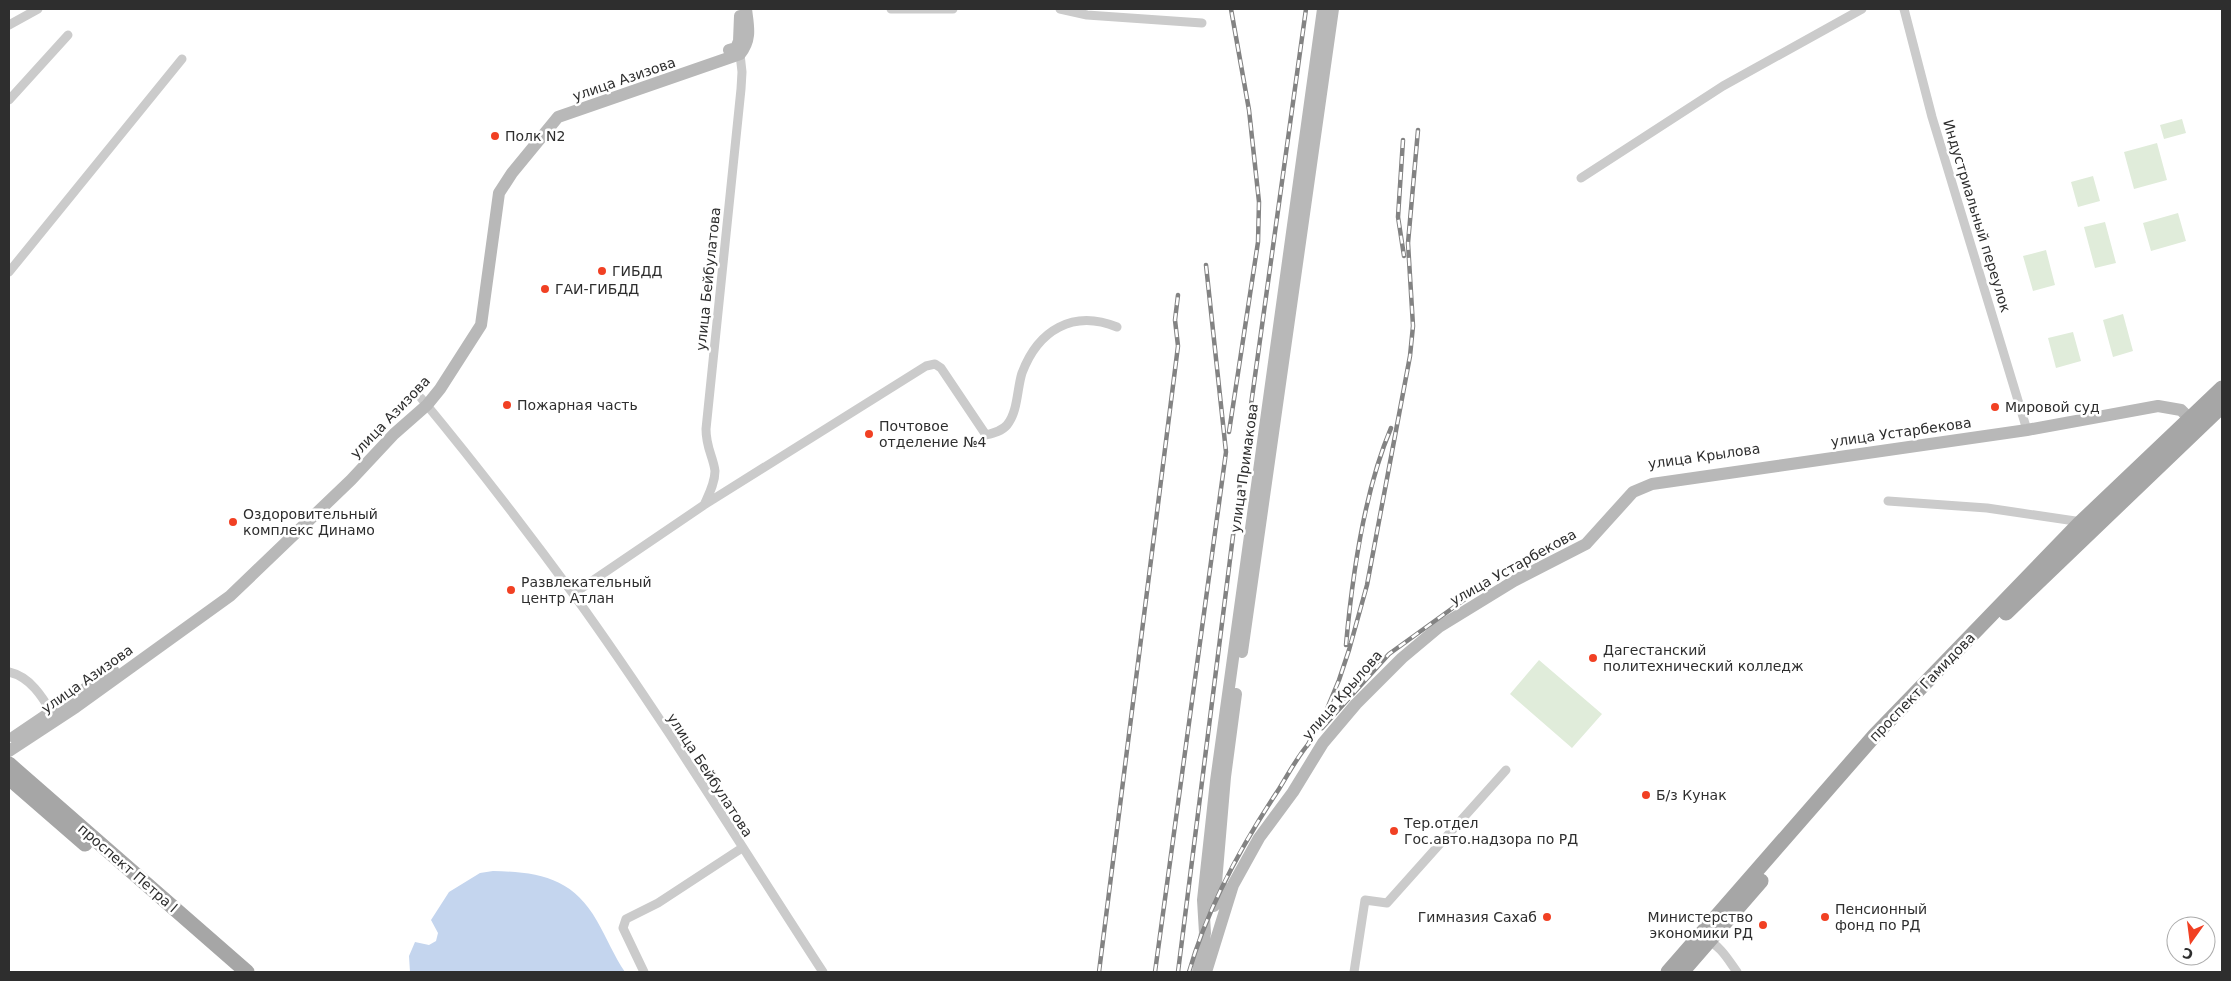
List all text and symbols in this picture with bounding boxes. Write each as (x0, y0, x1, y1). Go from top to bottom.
street label: улица Азизова (570, 54, 678, 104)
street label: Индустриальный переулок (1940, 118, 2014, 314)
place label: Полк N2 (505, 128, 565, 144)
marker: Полк N2 (489, 130, 501, 142)
street label: улица Бейбулатова (693, 206, 723, 352)
place label: ГИБДД (612, 263, 663, 279)
marker: ГИБДД (596, 265, 608, 277)
place label: ГАИ-ГИБДД (555, 281, 639, 297)
marker: ГАИ-ГИБДД (539, 283, 551, 295)
street label: улица Азизова (347, 373, 433, 461)
place label: Пожарная часть (517, 397, 638, 413)
marker: Пожарная часть (501, 399, 513, 411)
place label: Мировой суд (2005, 399, 2100, 415)
marker: Мировой суд (1989, 401, 2001, 413)
street label: улица Примакова (1227, 402, 1261, 534)
street label: улица Устарбекова (1830, 414, 1972, 450)
place label: Почтовое отделение №4 (879, 418, 986, 450)
marker: Почтовое отделение №4 (863, 428, 875, 440)
street label: улица Крылова (1647, 440, 1761, 472)
place label: Оздоровительный комплекс Динамо (243, 506, 378, 538)
marker: Оздоровительный комплекс Динамо (227, 516, 239, 528)
street label: улица Устарбекова (1447, 526, 1579, 608)
place label: Развлекательный центр Атлан (521, 574, 652, 606)
marker: Развлекательный центр Атлан (505, 584, 517, 596)
street label: проспект Гамидова (1866, 629, 1978, 745)
street label: улица Азизова (38, 642, 136, 716)
place label: Дагестанский политехнический колледж (1603, 642, 1804, 674)
street label: улица Крылова (1299, 647, 1385, 743)
marker: Дагестанский политехнический колледж (1587, 652, 1599, 664)
street label: улица Бейбулатова (664, 710, 756, 840)
place label: Б/з Кунак (1656, 787, 1727, 803)
marker: Б/з Кунак (1640, 789, 1652, 801)
place label: Тер.отдел Гос.авто.надзора по РД (1403, 815, 1578, 847)
street label: проспект Петра I (75, 820, 181, 916)
marker: Тер.отдел Гос.авто.надзора по РД (1388, 825, 1400, 837)
place label: Пенсионный фонд по РД (1835, 901, 1927, 933)
place label: Гимназия Сахаб (1418, 909, 1537, 925)
place label: Министерство экономики РД (1648, 909, 1753, 941)
marker: Гимназия Сахаб (1541, 911, 1553, 923)
marker: Пенсионный фонд по РД (1819, 911, 1831, 923)
north arrow (2166, 916, 2216, 966)
marker: Министерство экономики РД (1757, 919, 1769, 931)
text: С (2181, 945, 2195, 963)

